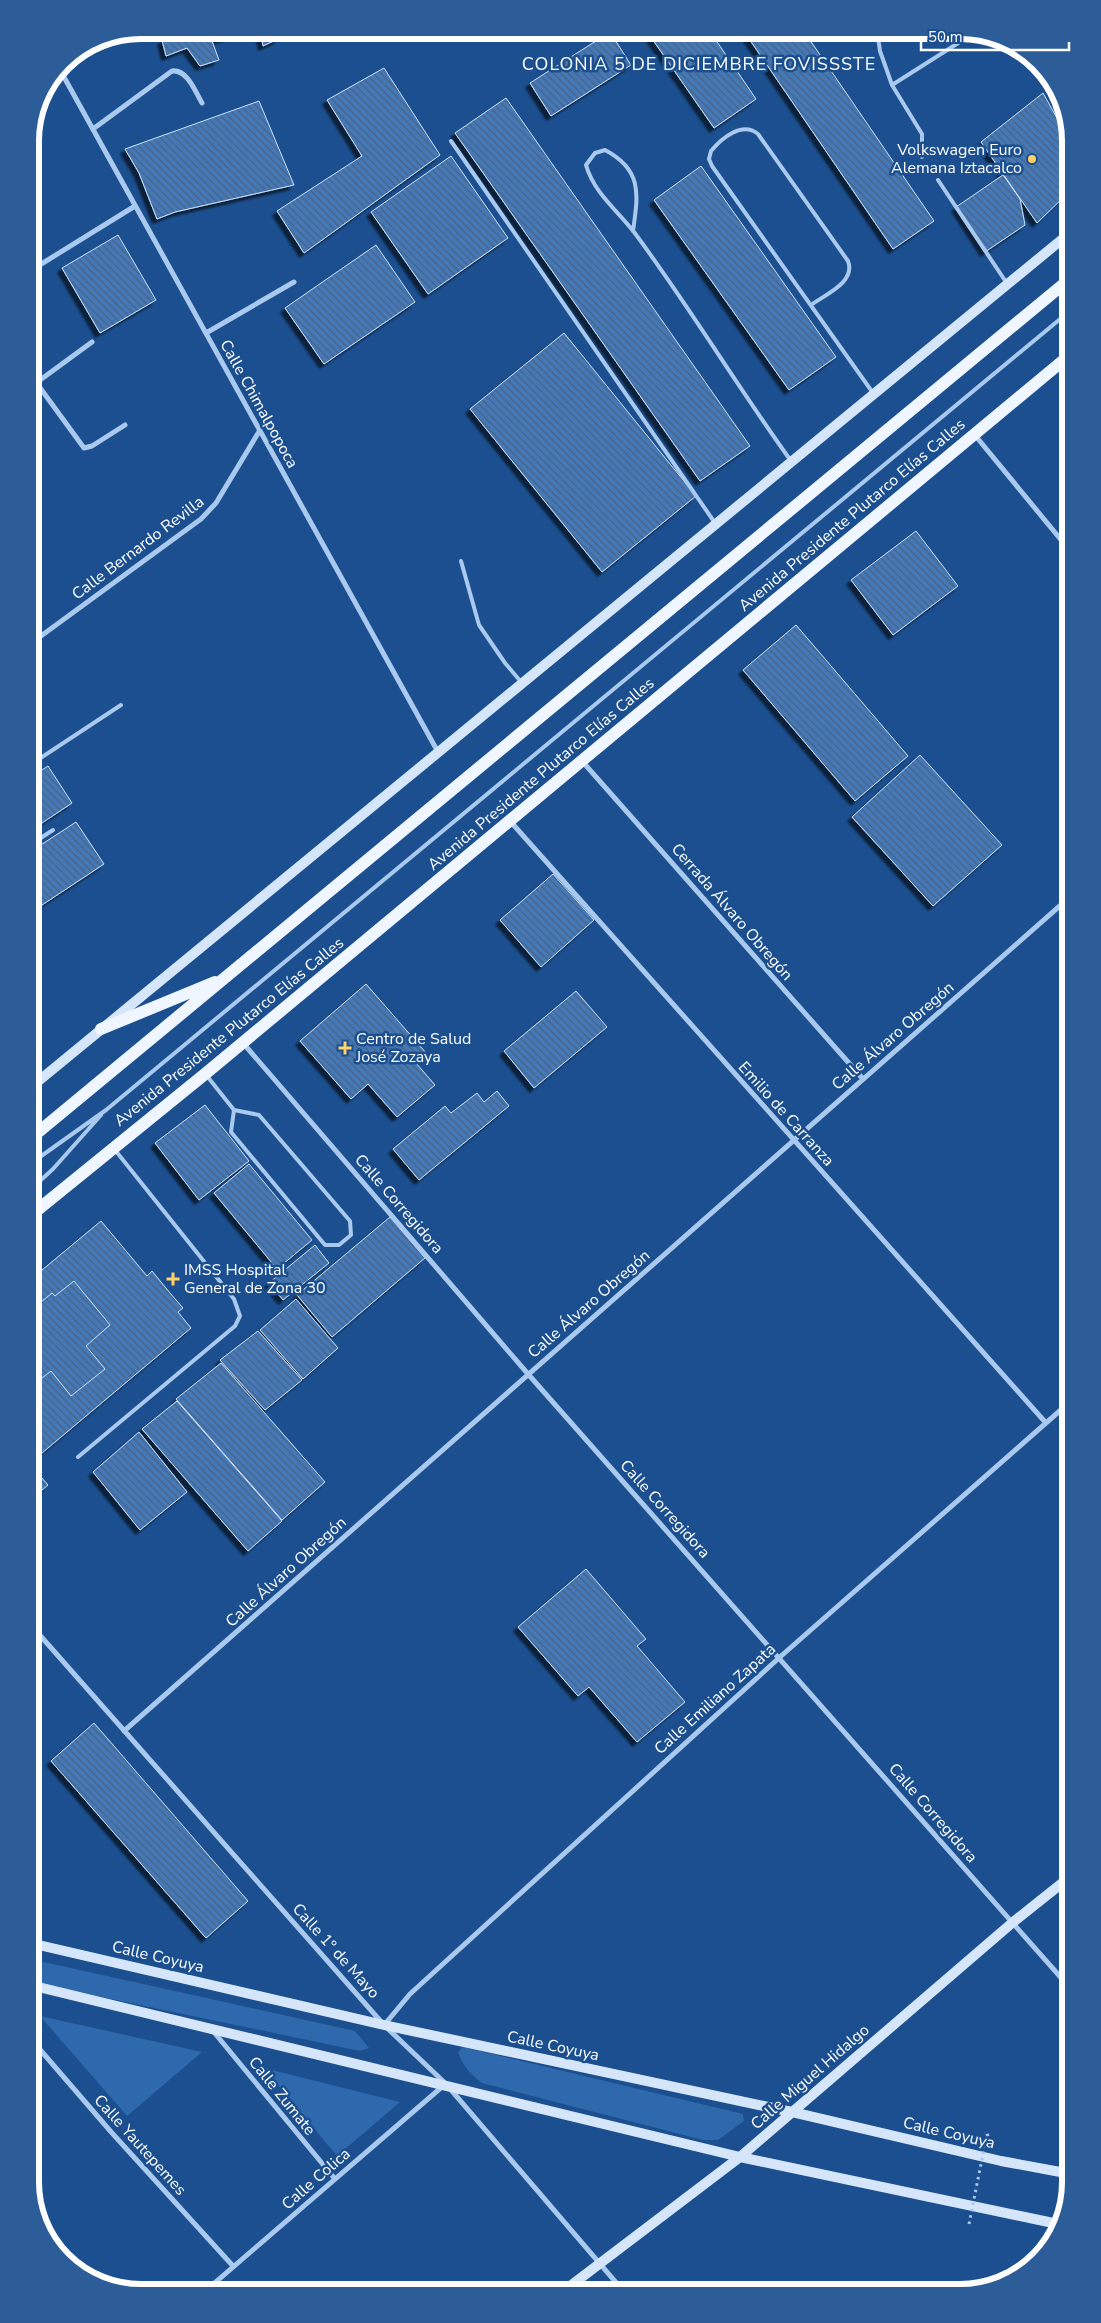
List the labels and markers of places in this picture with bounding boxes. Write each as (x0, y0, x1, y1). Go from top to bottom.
place label: Volkswagen Euro Alemana Iztacalco (891, 139, 1022, 179)
marker: Volkswagen Euro Alemana Iztacalco (1026, 153, 1038, 165)
place label: Centro de Salud José Zozaya (355, 1028, 471, 1068)
marker: Centro de Salud José Zozaya (338, 1041, 352, 1055)
place label: IMSS Hospital General de Zona 30 (184, 1259, 326, 1299)
marker: IMSS Hospital General de Zona 30 (166, 1272, 180, 1286)

